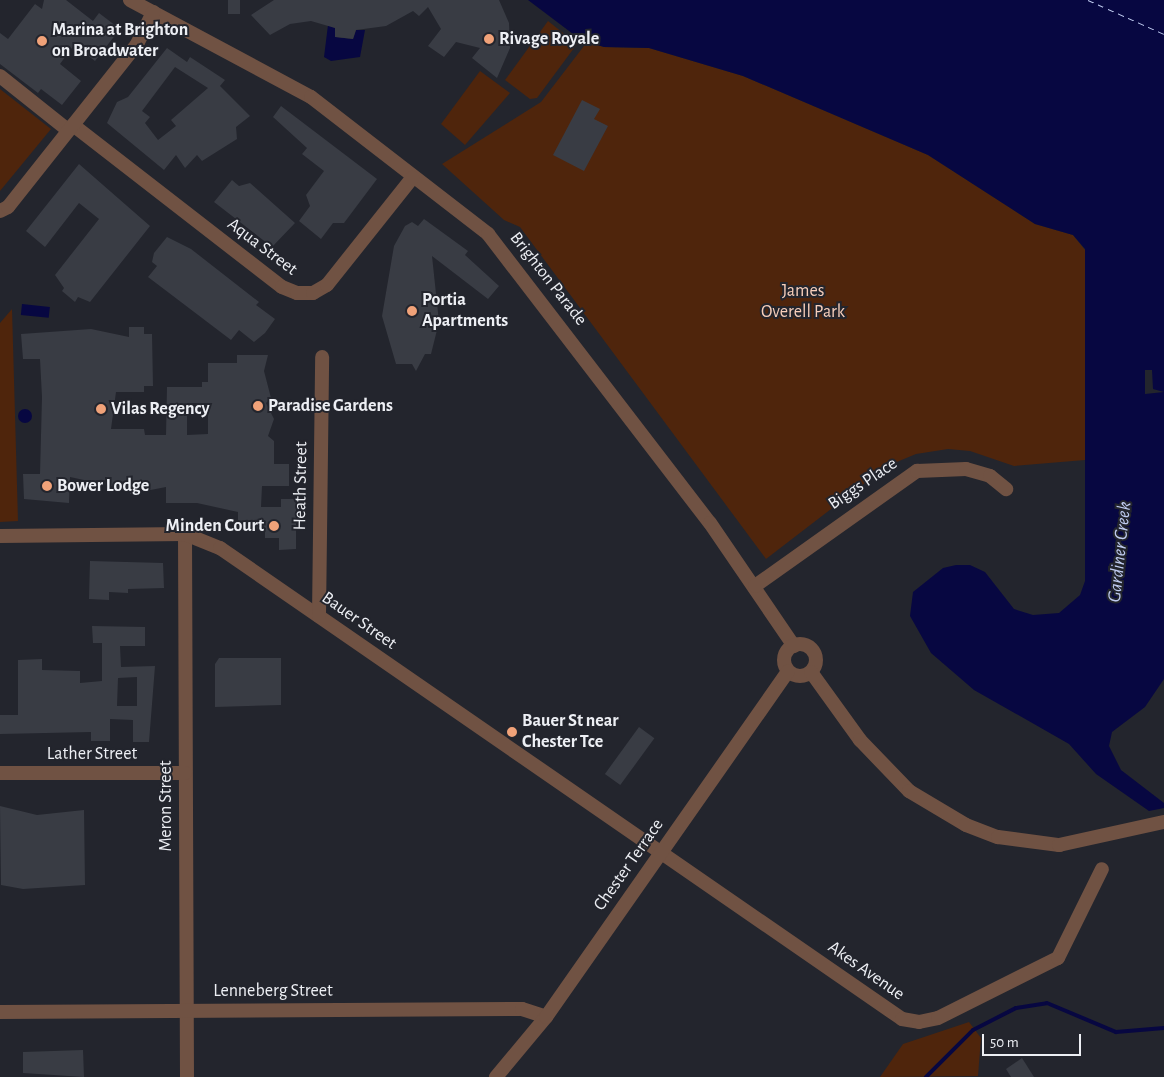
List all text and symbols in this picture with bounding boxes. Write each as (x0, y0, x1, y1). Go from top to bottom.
place label: Marina at Brighton on Broadwater (52, 20, 188, 62)
place label: Rivage Royale (499, 28, 599, 50)
marker: Rivage Royale (483, 33, 495, 45)
marker: Marina at Brighton on Broadwater (36, 35, 48, 47)
street label: Aqua Street (223, 214, 301, 280)
street label: Brighton Parade (505, 228, 591, 330)
park label: James Overell Park (761, 281, 845, 324)
place label: Portia Apartments (422, 290, 508, 332)
marker: Portia Apartments (406, 305, 418, 317)
place label: Paradise Gardens (268, 395, 393, 417)
place label: Vilas Regency (111, 398, 210, 420)
marker: Paradise Gardens (252, 400, 264, 412)
marker: Vilas Regency (95, 403, 107, 415)
street label: Heath Street (289, 441, 313, 531)
street label: Biggs Place (824, 453, 902, 515)
place label: Bower Lodge (57, 475, 149, 497)
marker: Bower Lodge (41, 480, 53, 492)
water label: Gardiner Creek (1103, 501, 1137, 603)
place label: Minden Court (166, 515, 264, 537)
marker: Minden Court (268, 520, 280, 532)
street label: Bauer Street (317, 587, 401, 655)
place label: Bauer St near Chester Tce (522, 711, 619, 754)
marker: Bauer St near Chester Tce (506, 726, 518, 738)
street label: Lather Street (47, 743, 137, 765)
street label: Meron Street (155, 760, 177, 852)
street label: Chester Terrace (589, 815, 669, 915)
street label: Akes Avenue (823, 937, 909, 1005)
street label: Lenneberg Street (213, 980, 333, 1002)
scale bar (984, 1024, 1083, 1056)
text: 50 m (990, 1035, 1019, 1050)

